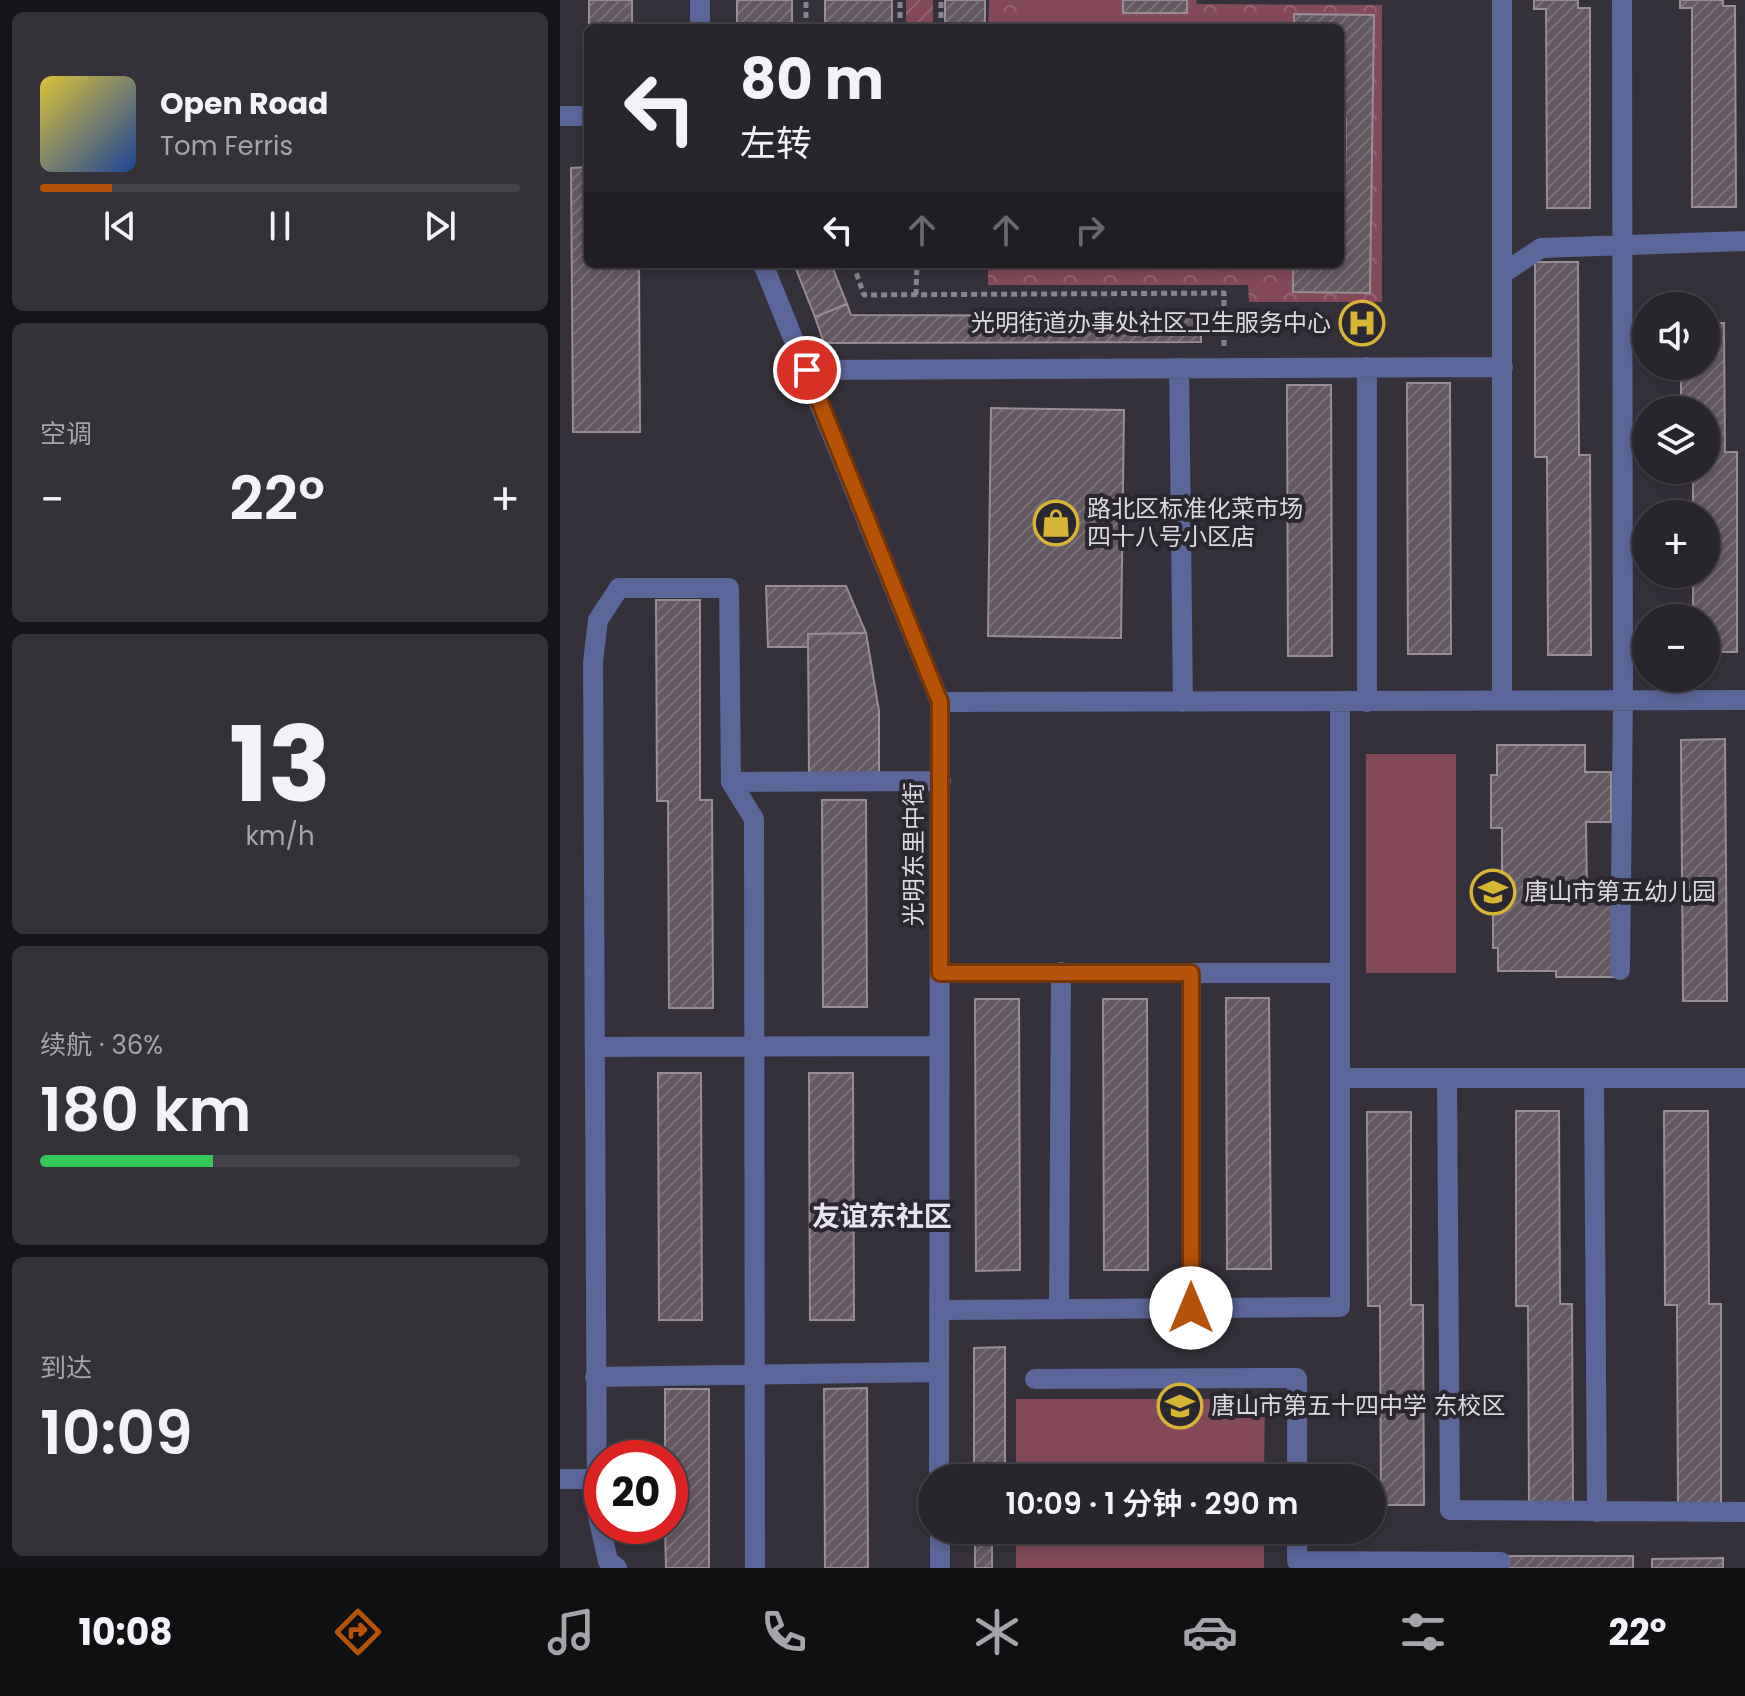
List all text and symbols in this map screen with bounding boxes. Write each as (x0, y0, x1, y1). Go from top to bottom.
text: 80 m (740, 40, 884, 119)
icon: left (608, 56, 712, 160)
text: Open Road (160, 82, 328, 125)
text: 左转 (740, 118, 812, 169)
text: Tom Ferris (160, 128, 293, 164)
icon: previous (98, 204, 142, 248)
icon: pause (258, 204, 302, 248)
icon: next (418, 204, 462, 248)
icon: left (816, 208, 860, 252)
icon: ahead (900, 208, 944, 252)
icon: ahead (984, 208, 1028, 252)
icon: right (1068, 208, 1112, 252)
map controls (1632, 292, 1720, 692)
button: sound (1632, 292, 1720, 380)
hospital icon: 光明街道办事处社区卫生服务中心 (1338, 299, 1386, 347)
place label: 光明街道办事处社区卫生服务中心 (971, 306, 1331, 339)
pin (773, 336, 841, 404)
icon: arrive (785, 348, 829, 392)
button: layers (1632, 396, 1720, 484)
text: 空调 (40, 416, 92, 452)
text: 22° (229, 457, 325, 541)
text: − (40, 469, 64, 530)
text: + (490, 469, 520, 530)
place label: 路北区标准化菜市场 四十八号小区店 (1087, 492, 1303, 553)
shop icon: 路北区标准化菜市场 四十八号小区店 (1032, 499, 1080, 547)
button: + (1632, 500, 1720, 588)
button: − (1632, 604, 1720, 692)
text: 13 (229, 692, 331, 837)
street label: 光明东里中街 (897, 782, 930, 926)
text: km/h (245, 818, 315, 854)
school or university icon: 唐山市第五幼儿园 (1469, 868, 1517, 916)
place label: 唐山市第五幼儿园 (1524, 875, 1716, 908)
text: 续航 · 36% (40, 1027, 163, 1063)
text: 180 km (40, 1068, 251, 1152)
district label: 友谊东社区 (812, 1197, 952, 1236)
position arrow (1149, 1266, 1233, 1350)
text: 到达 (40, 1350, 92, 1386)
school or university icon: 唐山市第五十四中学 东校区 (1156, 1382, 1204, 1430)
place label: 唐山市第五十四中学 东校区 (1211, 1389, 1505, 1422)
text: 10:09 (40, 1391, 193, 1475)
speed limit sign: 20 (584, 1440, 688, 1544)
text: 10:09 · 1 分钟 · 290 m (1005, 1482, 1299, 1525)
icon: directions (330, 1604, 386, 1660)
icon: music (543, 1604, 599, 1660)
icon: phone (756, 1604, 812, 1660)
icon: climate (969, 1604, 1025, 1660)
icon: car (1182, 1604, 1238, 1660)
icon: filters (1395, 1604, 1451, 1660)
text: 10:08 (79, 1607, 173, 1658)
text: 22° (1609, 1607, 1666, 1658)

